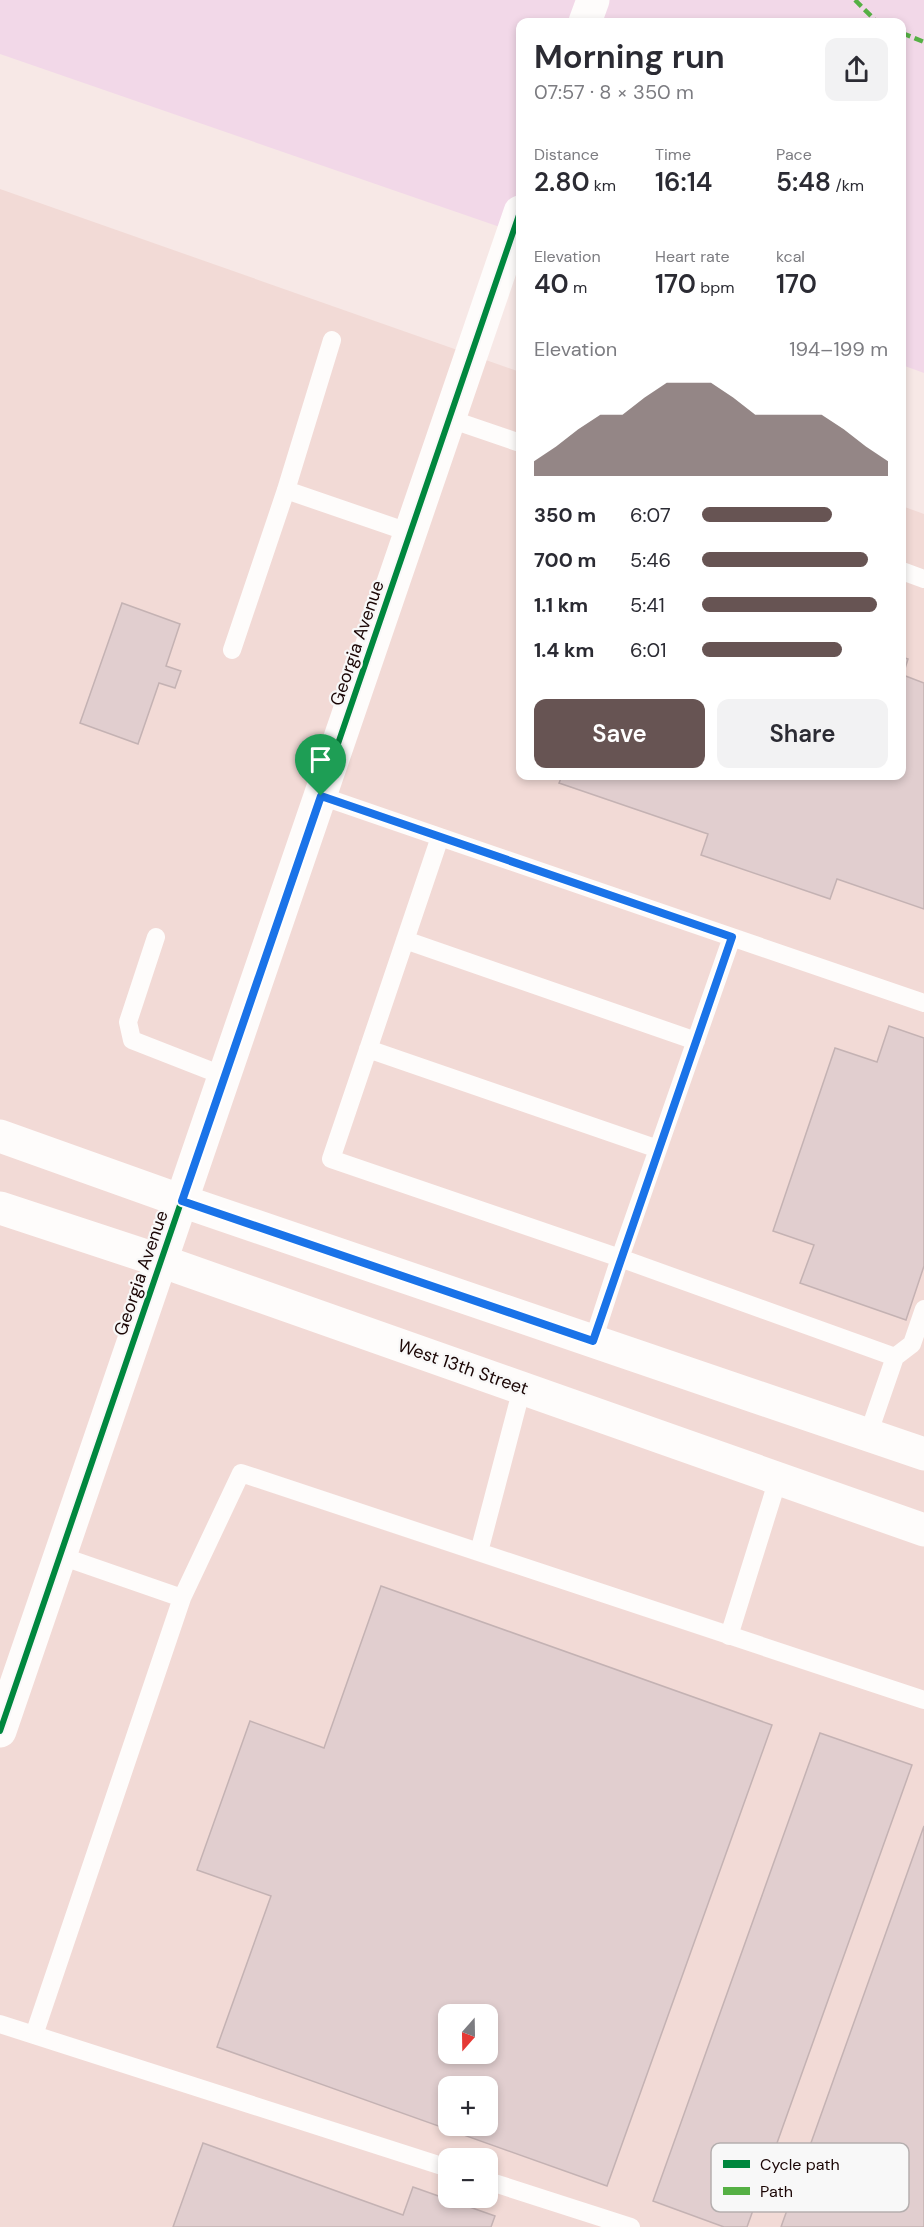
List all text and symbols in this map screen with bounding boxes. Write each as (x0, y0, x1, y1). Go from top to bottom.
text: Morning run (534, 35, 725, 78)
button: share (825, 38, 888, 101)
text: 07:57 · 8 × 350 m (534, 79, 694, 105)
text: Distance (534, 144, 599, 165)
text: Time (655, 144, 691, 165)
text: Pace (776, 144, 812, 165)
text: 2.80 (534, 165, 590, 199)
text: 16:14 (655, 165, 712, 199)
text: 5:48 (776, 165, 831, 199)
text: km (590, 175, 616, 196)
text: /km (831, 175, 864, 196)
text: Elevation (534, 246, 601, 267)
text: Heart rate (655, 246, 730, 267)
text: kcal (776, 246, 805, 267)
text: 40 (534, 267, 569, 301)
text: 170 (655, 267, 696, 301)
text: 170 (776, 267, 817, 301)
text: m (569, 277, 587, 298)
text: bpm (696, 277, 734, 298)
text: Elevation (534, 336, 617, 362)
text: 194–199 m (789, 336, 888, 362)
text: 350 m (534, 502, 596, 528)
text: 6:07 (630, 502, 671, 528)
text: 700 m (534, 547, 596, 573)
text: 5:46 (630, 547, 671, 573)
street label: Georgia Avenue (324, 577, 390, 709)
text: 1.1 km (534, 592, 588, 618)
text: 5:41 (630, 592, 665, 618)
text: 1.4 km (534, 637, 594, 663)
text: 6:01 (630, 637, 667, 663)
button: Save (534, 699, 705, 768)
button: Share (717, 699, 888, 768)
pin (295, 734, 346, 796)
icon: arrive (304, 743, 337, 776)
street label: Georgia Avenue (108, 1207, 174, 1339)
street label: West 13th Street (394, 1333, 532, 1401)
north arrow (438, 2004, 498, 2064)
map controls (438, 2004, 498, 2208)
button: + (438, 2076, 498, 2136)
legend (711, 2143, 909, 2212)
button: − (438, 2148, 498, 2208)
text: Cycle path (760, 2154, 840, 2175)
text: Path (760, 2181, 793, 2202)

